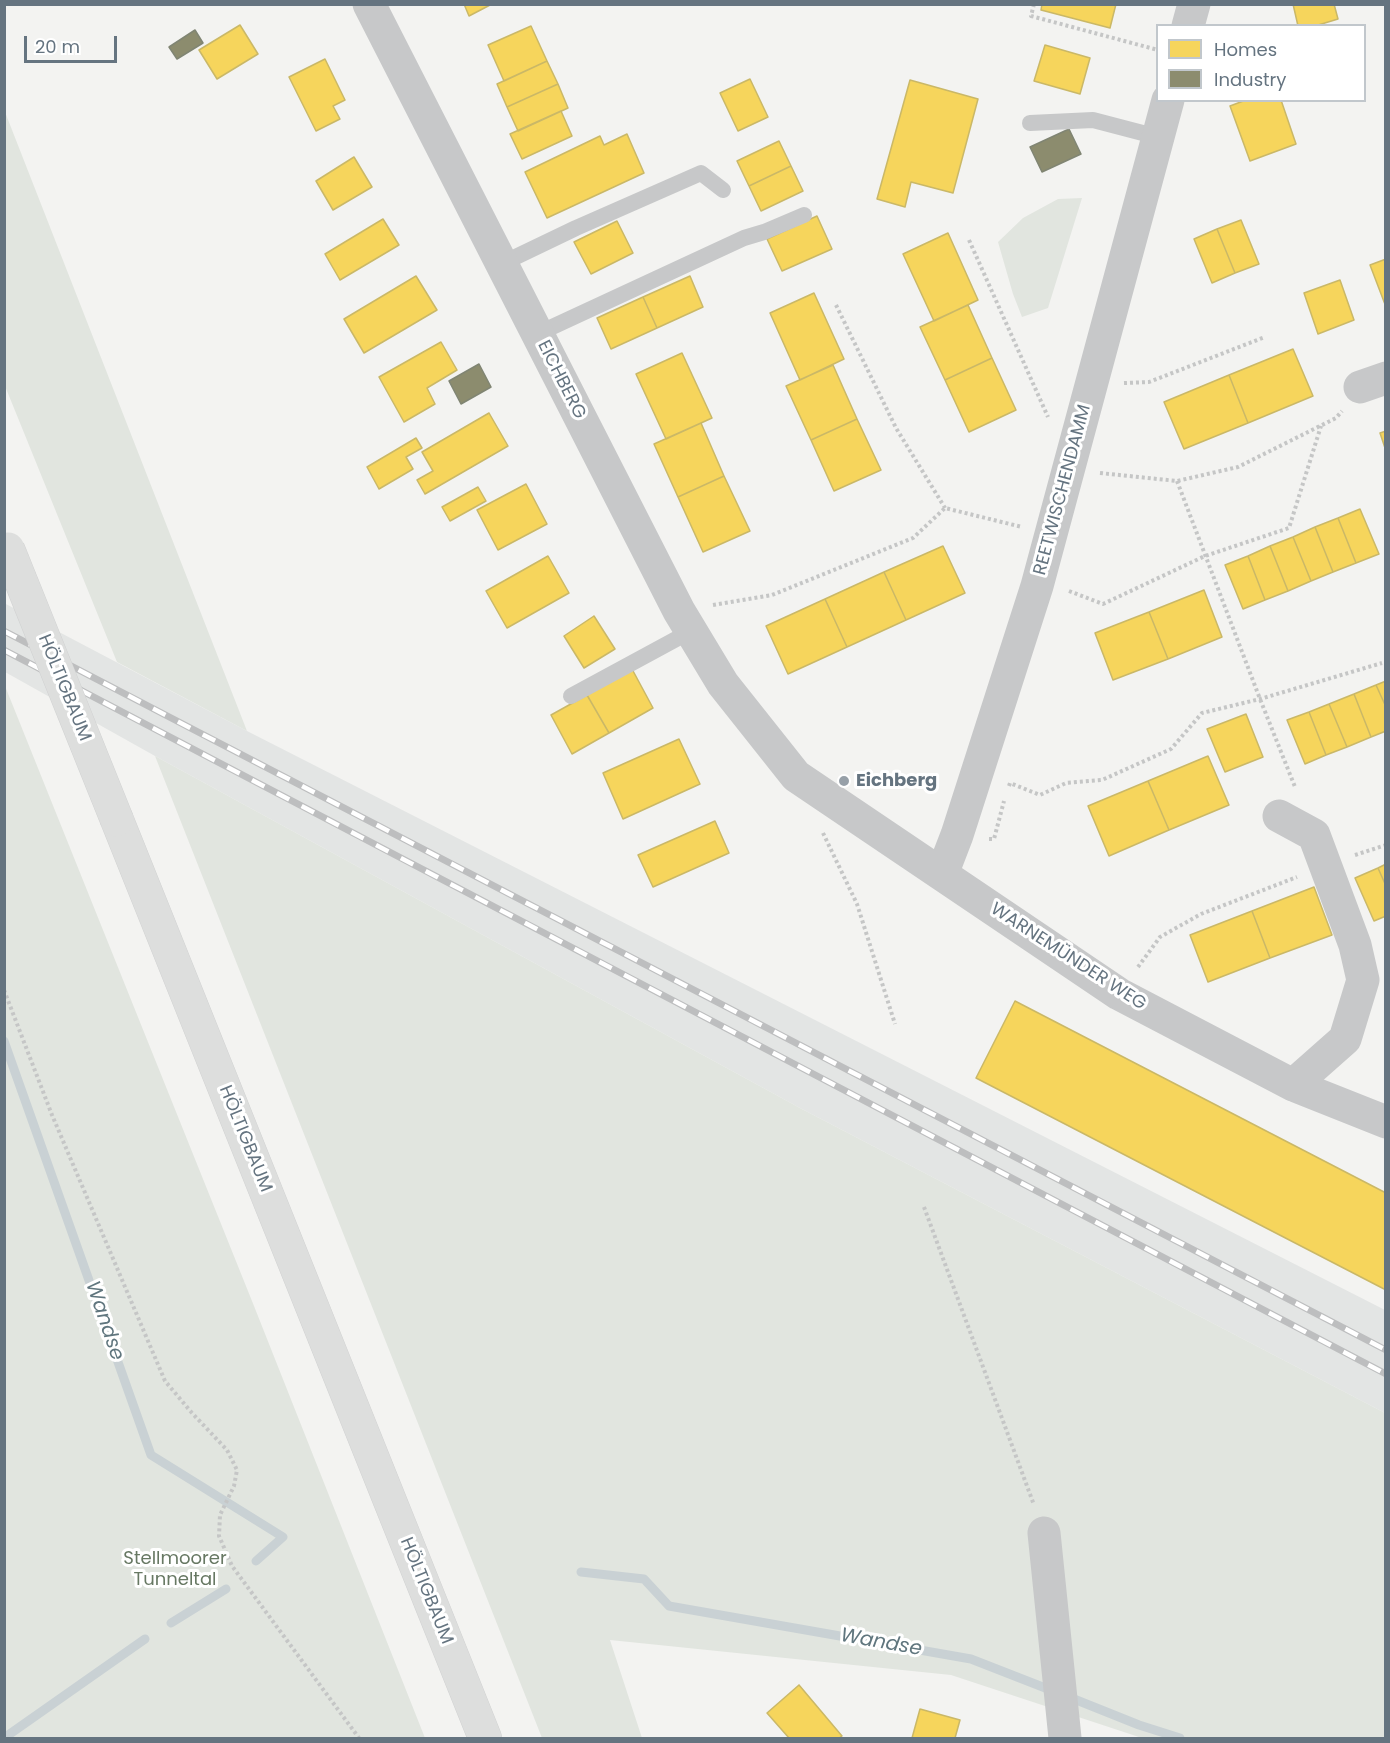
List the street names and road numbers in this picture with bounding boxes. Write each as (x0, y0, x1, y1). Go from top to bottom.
street label: EICHBERG (532, 337, 590, 423)
street label: REETWISCHENDAMM (1030, 402, 1096, 578)
street label: HÖLTIGBAUM (33, 631, 95, 745)
street label: WARNEMÜNDER WEG (986, 899, 1150, 1015)
street label: HÖLTIGBAUM (214, 1082, 276, 1196)
street label: HÖLTIGBAUM (395, 1534, 457, 1648)

